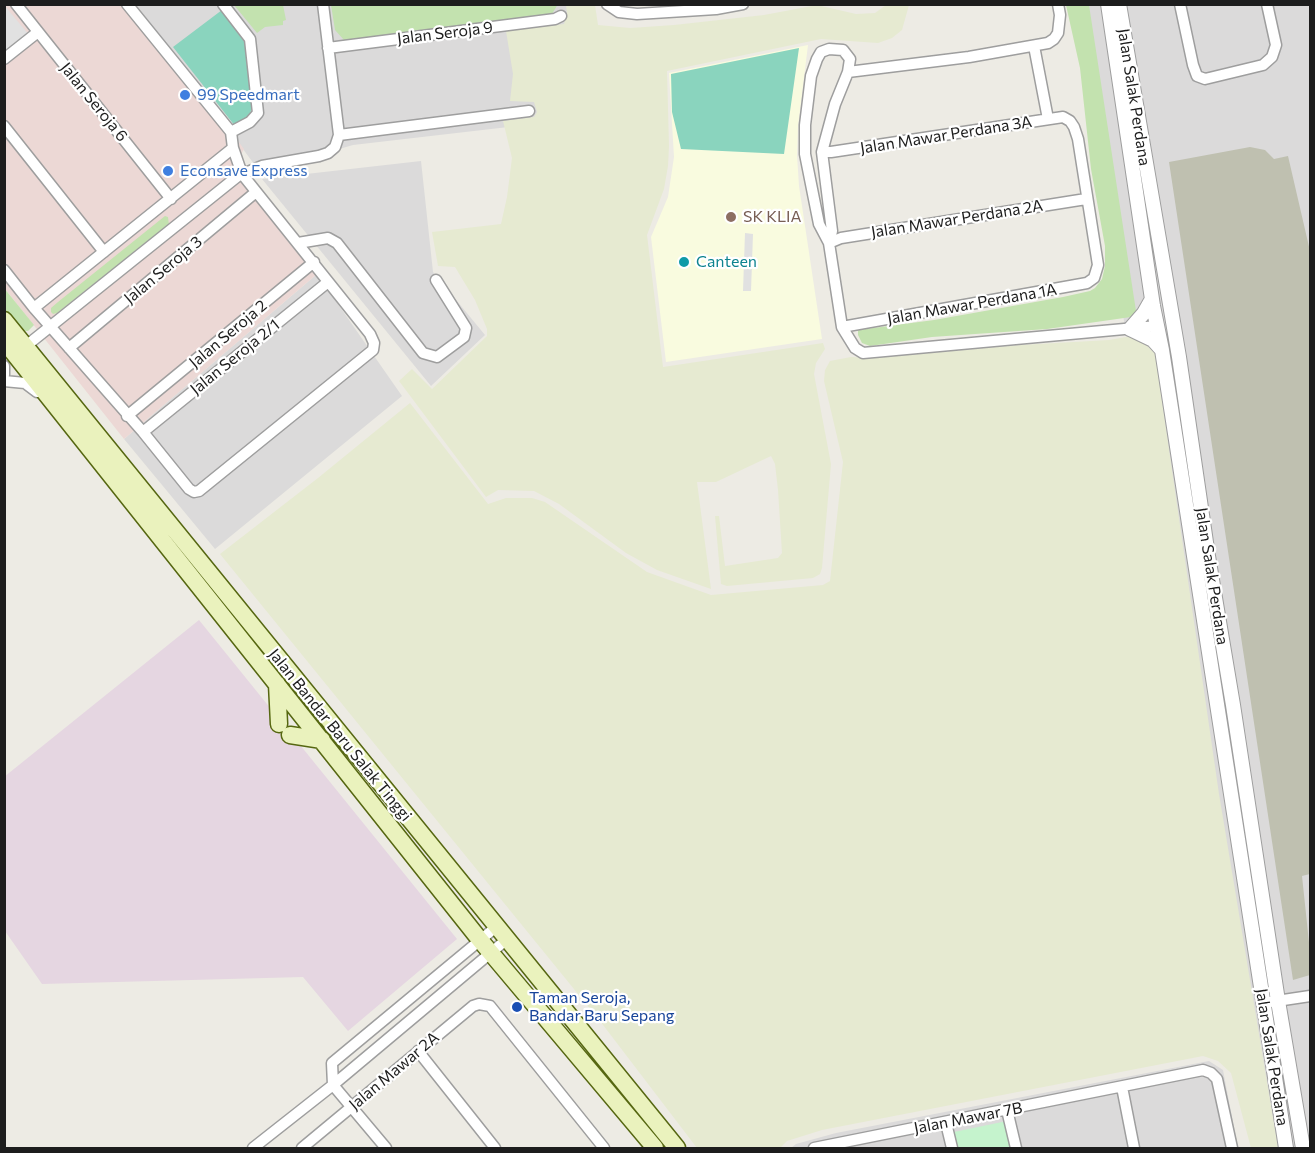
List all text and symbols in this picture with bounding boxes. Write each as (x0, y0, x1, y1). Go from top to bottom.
street label: Jalan Seroja 9 (396, 18, 494, 48)
street label: Jalan Salak Perdana (1114, 27, 1154, 167)
street label: Jalan Seroja 6 (56, 58, 132, 146)
place label: 99 Speedmart (197, 85, 300, 105)
marker: 99 Speedmart (178, 88, 192, 102)
street label: Jalan Mawar Perdana 3A (859, 112, 1033, 158)
place label: Econsave Express (180, 161, 308, 181)
marker: Econsave Express (161, 164, 175, 178)
street label: Jalan Mawar Perdana 2A (870, 196, 1044, 242)
place label: SK KLIA (743, 207, 802, 227)
marker: SK KLIA (724, 210, 738, 224)
street label: Jalan Seroja 3 (120, 232, 206, 308)
place label: Canteen (696, 252, 757, 272)
marker: Canteen (677, 255, 691, 269)
street label: Jalan Mawar Perdana 1A (886, 280, 1058, 328)
street label: Jalan Seroja 2 (185, 296, 271, 372)
street label: Jalan Seroja 2/1 (186, 315, 284, 399)
street label: Jalan Salak Perdana (1192, 506, 1232, 646)
street label: Jalan Bandar Baru Salak Tinggi (264, 645, 416, 825)
street label: Jalan Salak Perdana (1252, 987, 1292, 1127)
place label: Taman Seroja, Bandar Baru Sepang (529, 988, 675, 1026)
marker: Taman Seroja, Bandar Baru Sepang (510, 1000, 524, 1014)
street label: Jalan Mawar 2A (345, 1028, 443, 1114)
street label: Jalan Mawar 7B (912, 1098, 1024, 1138)

